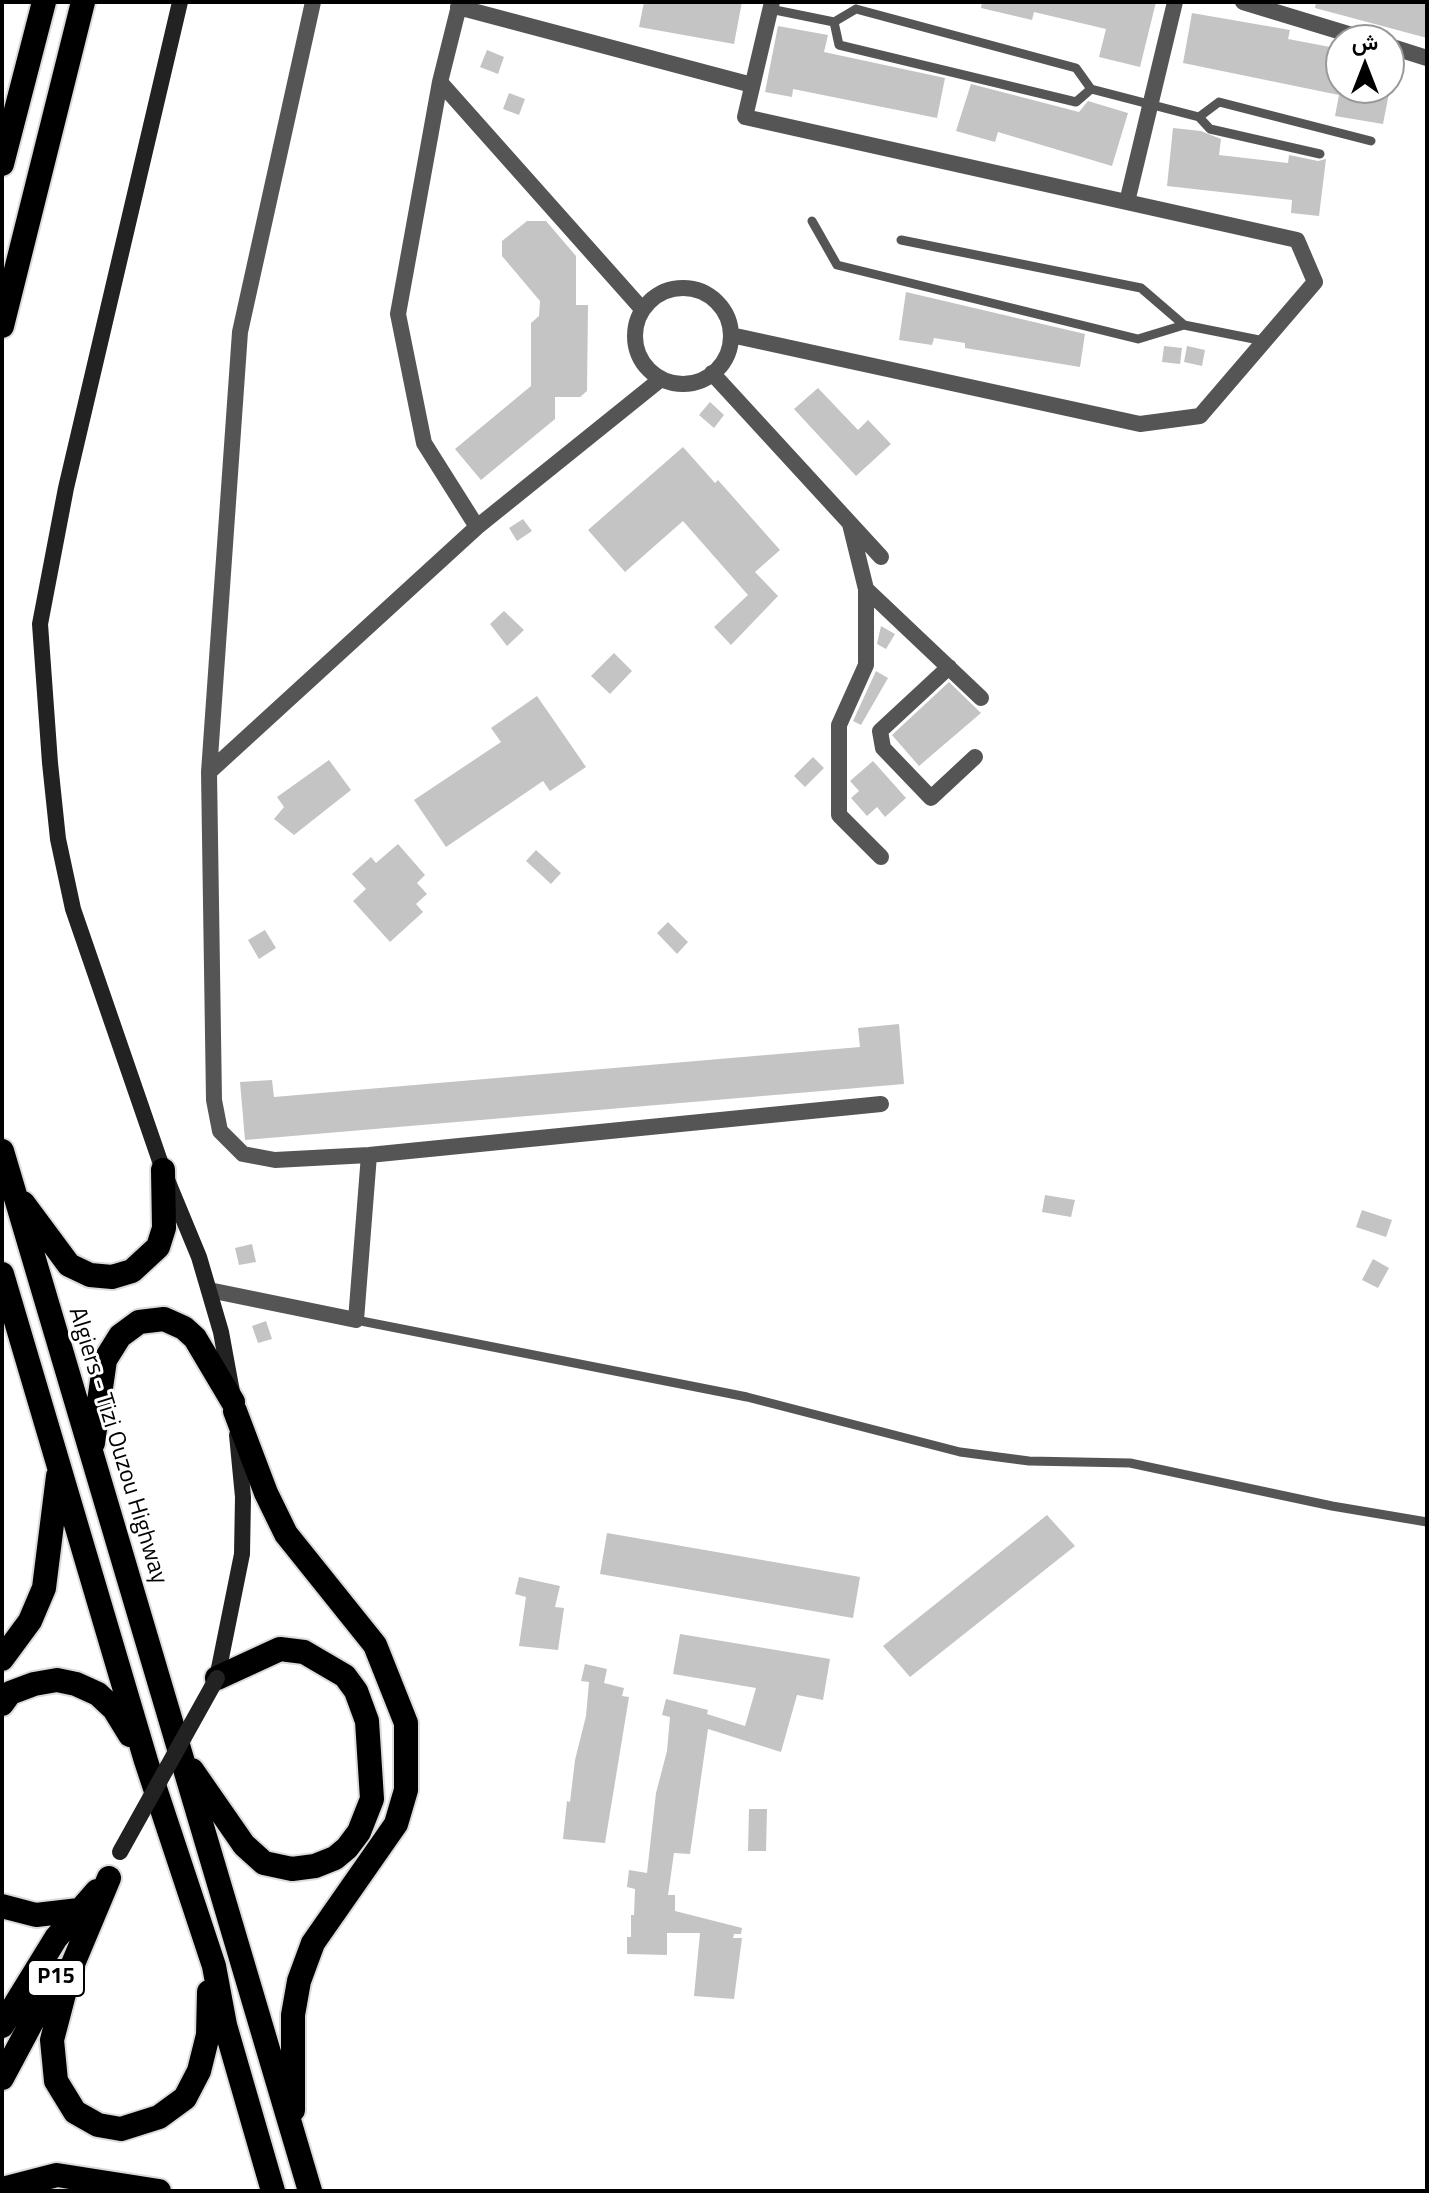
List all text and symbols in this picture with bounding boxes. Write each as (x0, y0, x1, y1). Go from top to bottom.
north arrow (1325, 24, 1405, 104)
text: ش (1352, 25, 1378, 59)
street label: Algiers - Tizi Ouzou Highway (61, 1304, 173, 1588)
road number: P15 (28, 1960, 84, 1996)

